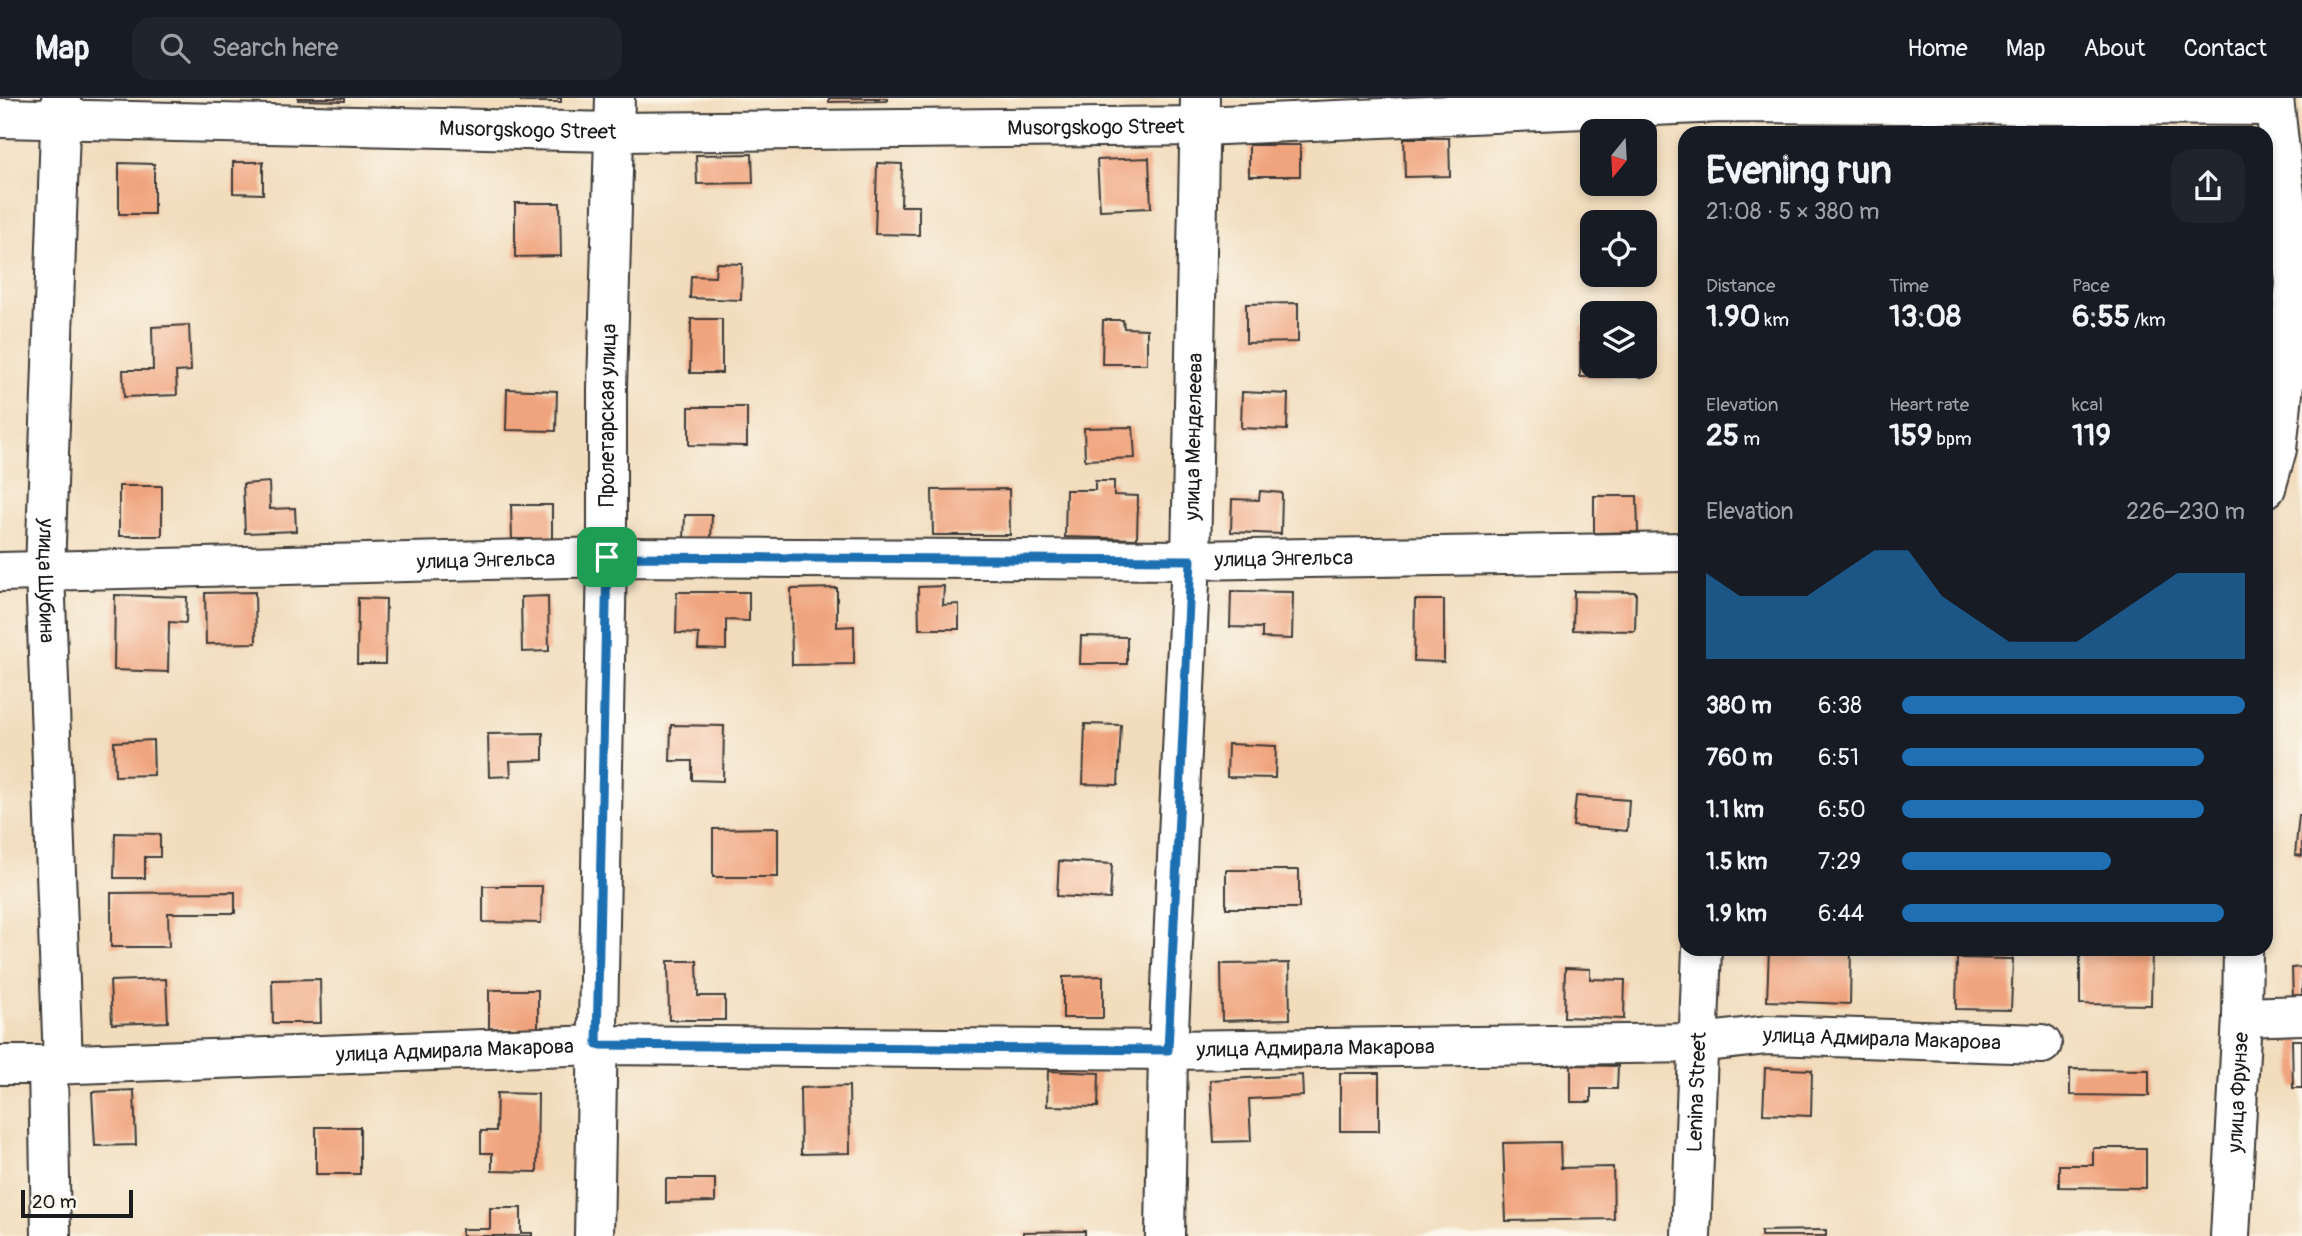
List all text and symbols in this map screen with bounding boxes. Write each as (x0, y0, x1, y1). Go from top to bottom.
search box (132, 17, 622, 80)
text: Map (35, 28, 90, 69)
icon: search (156, 29, 194, 67)
text: Search here (212, 32, 339, 64)
text: Home (1907, 34, 1968, 63)
text: Map (2006, 34, 2046, 63)
text: About (2084, 34, 2146, 63)
text: Contact (2184, 34, 2267, 63)
street label: Musorgskogo Street (1007, 113, 1185, 141)
street label: Musorgskogo Street (439, 115, 617, 146)
north arrow (1580, 119, 1657, 196)
map controls (1580, 119, 1657, 378)
text: Evening run (1706, 147, 1892, 195)
button: share (2171, 149, 2245, 223)
text: 21:08 · 5 × 380 m (1706, 197, 1879, 226)
button: locate (1580, 210, 1657, 287)
text: Distance (1706, 274, 1775, 298)
text: Time (1889, 274, 1929, 298)
text: Pace (2072, 274, 2110, 298)
text: 1.90 (1706, 298, 1760, 335)
text: 13:08 (1889, 298, 1961, 335)
text: 6:55 (2072, 298, 2130, 335)
button: layers (1580, 301, 1657, 378)
text: km (1760, 308, 1789, 332)
text: /km (2130, 308, 2166, 332)
street label: Пролетарская улица (593, 323, 622, 507)
street label: улица Менделеева (1178, 352, 1209, 522)
text: Elevation (1706, 393, 1778, 417)
text: Heart rate (1889, 393, 1969, 417)
text: kcal (2072, 393, 2103, 417)
text: 25 (1706, 417, 1739, 454)
text: 159 (1889, 417, 1932, 454)
text: 119 (2072, 417, 2111, 454)
text: m (1739, 427, 1760, 451)
text: bpm (1932, 427, 1972, 451)
text: Elevation (1706, 497, 1794, 526)
text: 226–230 m (2126, 497, 2245, 526)
street label: улица Шубина (31, 517, 61, 644)
pin (577, 527, 637, 587)
icon: arrive (588, 538, 626, 576)
street label: улица Энгельса (1213, 544, 1353, 573)
street label: улица Энгельса (415, 545, 555, 575)
text: 380 m (1706, 691, 1772, 720)
text: 6:38 (1818, 691, 1862, 720)
text: 760 m (1706, 743, 1773, 772)
text: 6:51 (1818, 743, 1859, 772)
text: 1.1 km (1706, 795, 1764, 824)
text: 6:50 (1818, 795, 1866, 824)
text: 1.5 km (1706, 847, 1768, 876)
text: 7:29 (1818, 847, 1861, 876)
text: 1.9 km (1706, 899, 1767, 928)
text: 6:44 (1818, 899, 1864, 928)
street label: улица Адмирала Макарова (1762, 1021, 2002, 1056)
street label: Lenina Street (1681, 1031, 1712, 1153)
street label: улица Фрунзе (2221, 1031, 2255, 1154)
street label: улица Адмирала Макарова (334, 1032, 574, 1068)
street label: улица Адмирала Макарова (1195, 1033, 1435, 1063)
scale bar (21, 1187, 133, 1219)
text: 20 m (32, 1190, 77, 1214)

